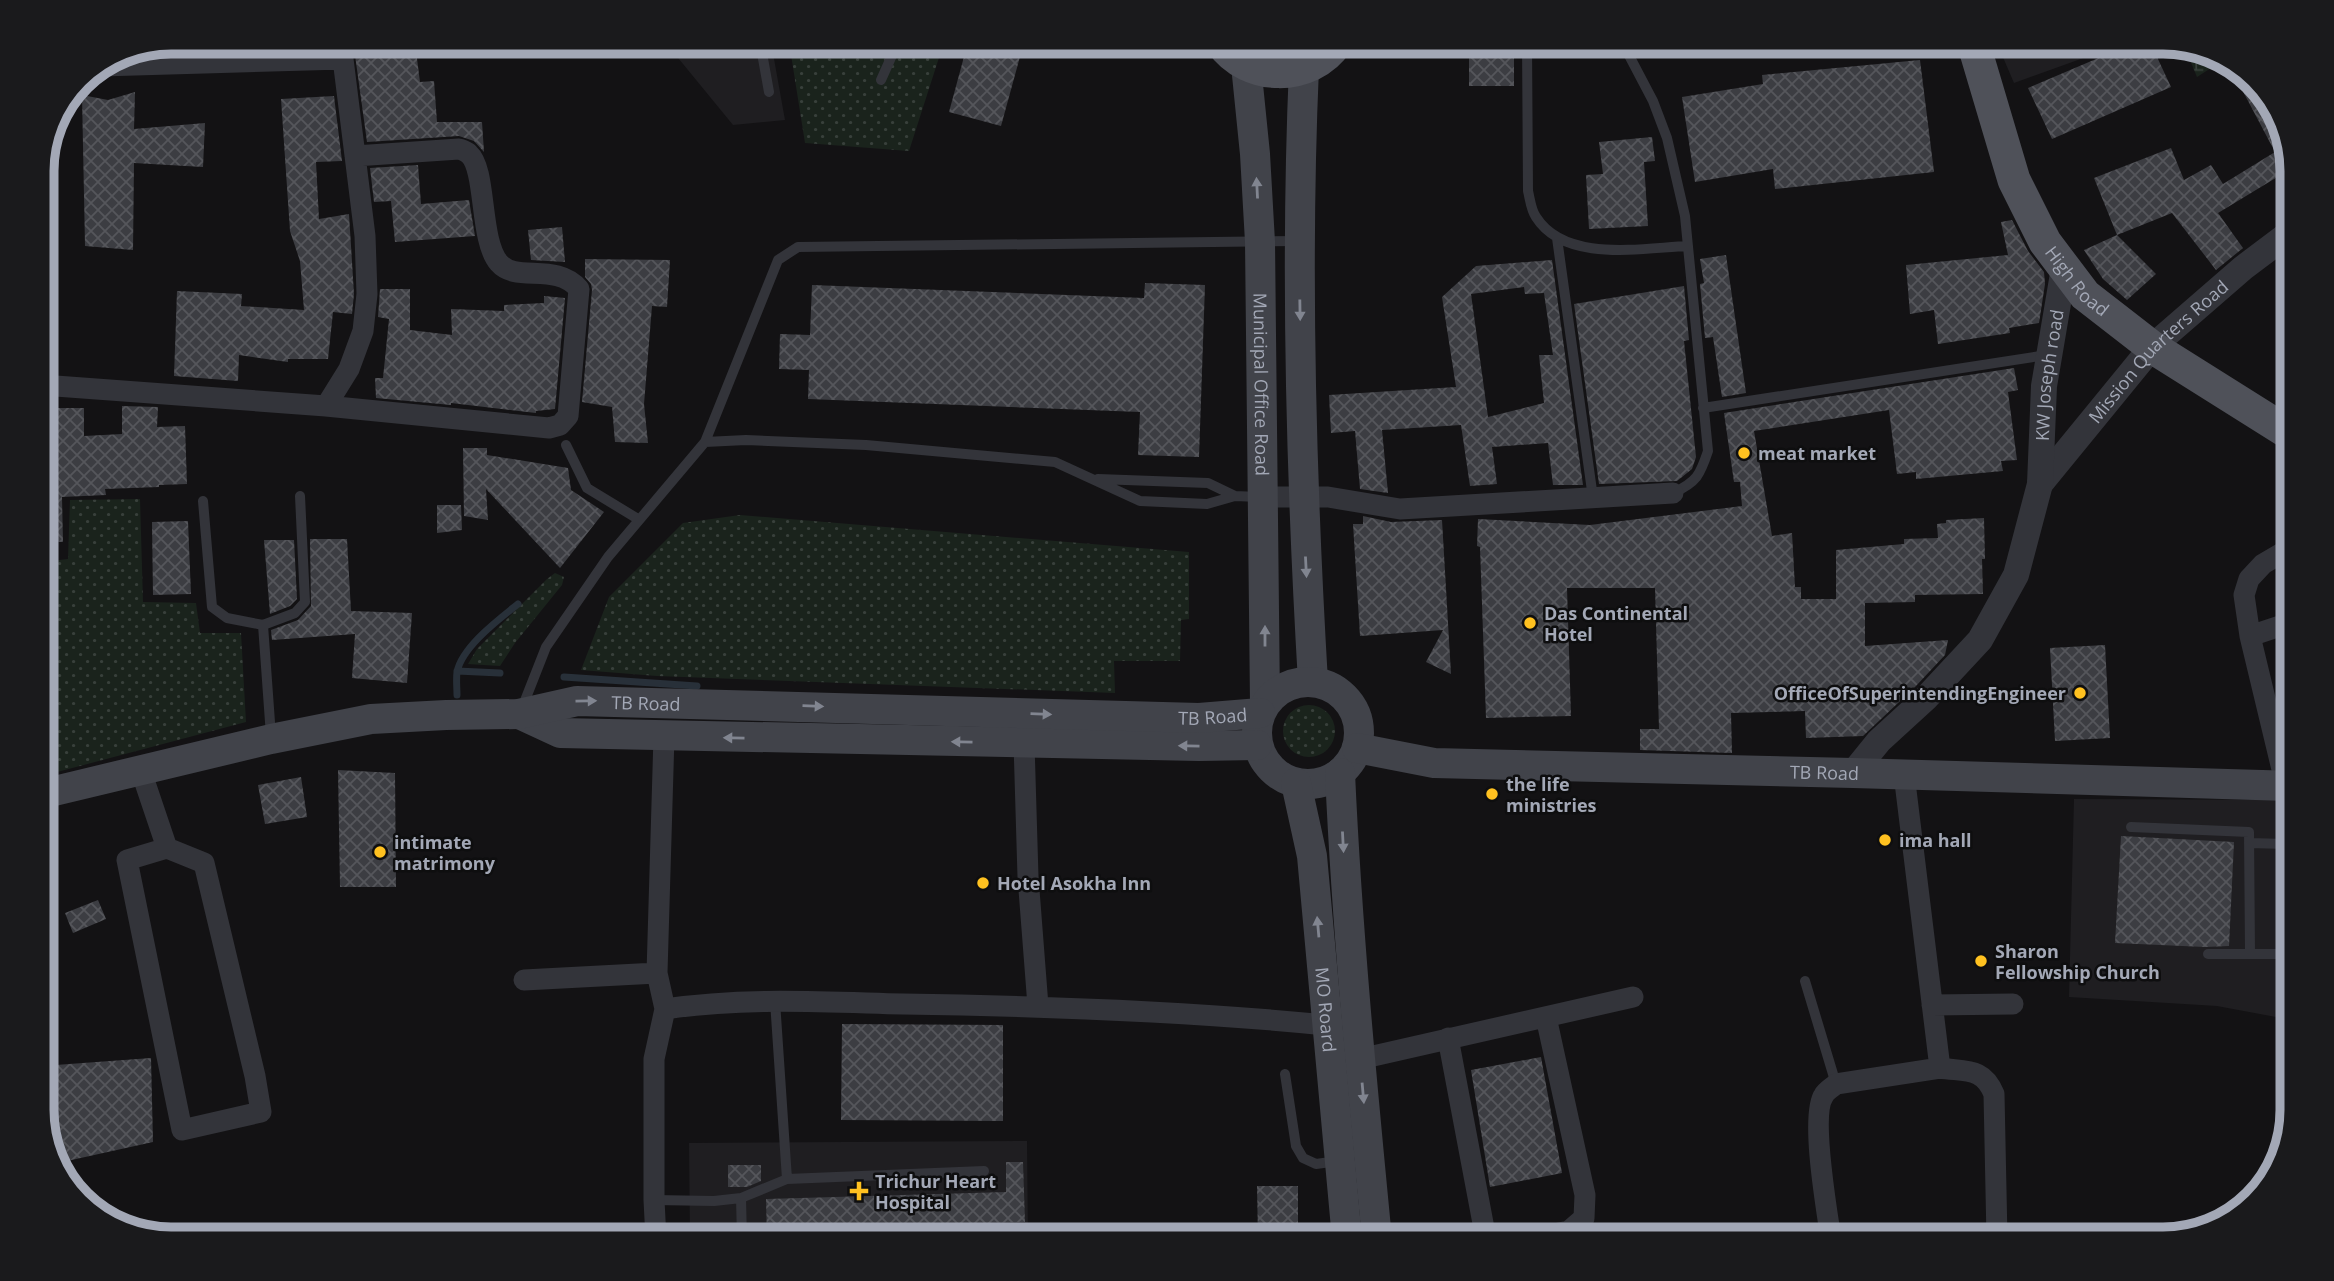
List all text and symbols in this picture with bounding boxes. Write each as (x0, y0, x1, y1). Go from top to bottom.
one-way arrow (1251, 177, 1262, 199)
street label: High Road (2040, 241, 2114, 321)
street label: Mission Quarters Road (2083, 274, 2233, 428)
street label: Municipal Office Road (1249, 293, 1275, 476)
one-way arrow (1294, 299, 1306, 321)
street label: KW Joseph road (2030, 307, 2069, 441)
place label: meat market (1758, 441, 1876, 465)
marker: meat market (1736, 445, 1752, 461)
one-way arrow (1301, 556, 1312, 578)
place label: Das Continental Hotel (1544, 601, 1688, 646)
marker: Das Continental Hotel (1522, 615, 1538, 631)
one-way arrow (1259, 625, 1271, 647)
place label: OfficeOfSuperintendingEngineer (1774, 681, 2066, 705)
marker: OfficeOfSuperintendingEngineer (2072, 685, 2088, 701)
street label: TB Road (611, 690, 681, 716)
one-way arrow (575, 695, 597, 707)
one-way arrow (803, 701, 825, 712)
street label: TB Road (1178, 702, 1248, 730)
one-way arrow (1030, 708, 1052, 719)
one-way arrow (723, 732, 745, 743)
one-way arrow (950, 736, 972, 747)
one-way arrow (1178, 740, 1200, 752)
street label: TB Road (1790, 759, 1859, 785)
place label: the life ministries (1506, 772, 1597, 817)
marker: the life ministries (1484, 786, 1500, 802)
place label: ima hall (1899, 828, 1971, 852)
place label: intimate matrimony (394, 830, 496, 875)
one-way arrow (1337, 831, 1348, 853)
marker: ima hall (1877, 832, 1893, 848)
marker: intimate matrimony (372, 844, 388, 860)
place label: Hotel Asokha Inn (997, 871, 1151, 895)
marker: Hotel Asokha Inn (975, 875, 991, 891)
one-way arrow (1312, 916, 1323, 938)
place label: Sharon Fellowship Church (1995, 939, 2160, 984)
marker: Sharon Fellowship Church (1973, 953, 1989, 969)
street label: MO Roard (1310, 966, 1342, 1053)
one-way arrow (1358, 1082, 1369, 1104)
place label: Trichur Heart Hospital (875, 1169, 996, 1214)
marker: Trichur Heart Hospital (849, 1181, 869, 1201)

